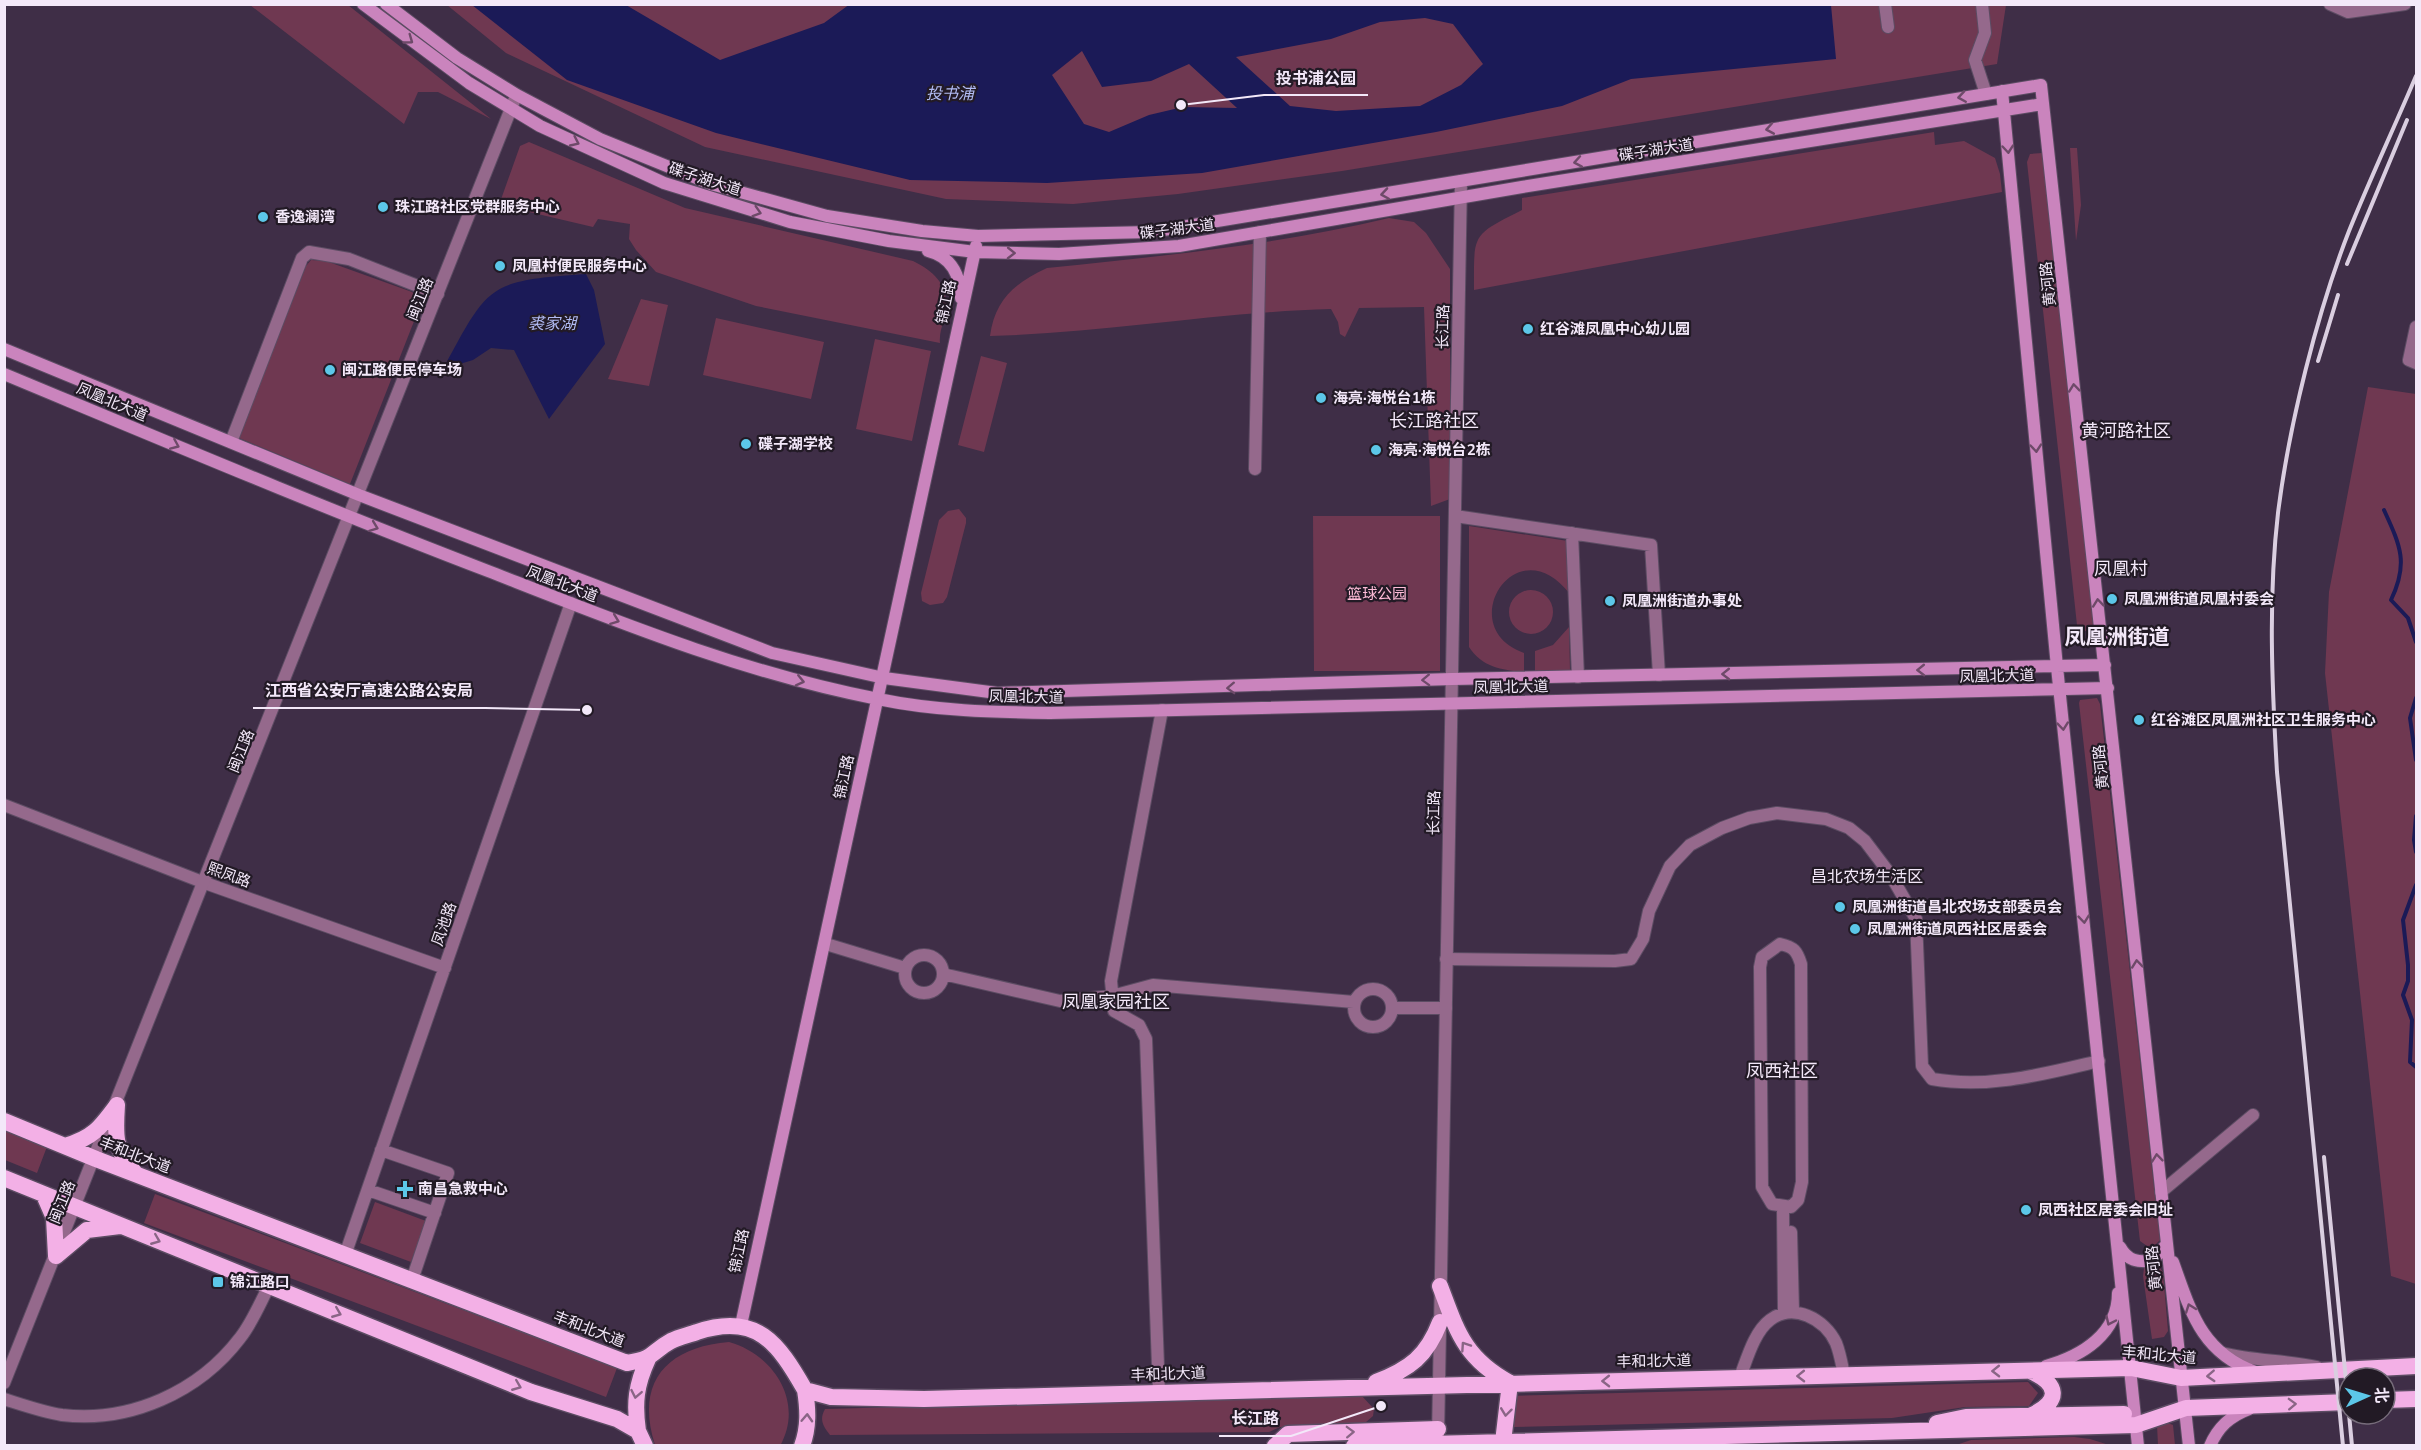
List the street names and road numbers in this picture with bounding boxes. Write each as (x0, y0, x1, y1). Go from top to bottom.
street label: 碟子湖大道 (1617, 134, 1695, 166)
street label: 碟子湖大道 (666, 158, 744, 200)
street label: 碟子湖大道 (1139, 215, 1215, 243)
street label: 黄河路 (2036, 261, 2060, 307)
street label: 闽江路 (402, 274, 438, 324)
street label: 锦江路 (932, 278, 960, 326)
street label: 长江路 (1433, 304, 1453, 350)
street label: 凤凰北大道 (74, 378, 150, 426)
street label: 凤凰北大道 (523, 561, 601, 607)
street label: 凤凰北大道 (1959, 665, 2035, 687)
street label: 凤凰北大道 (1473, 676, 1549, 698)
street label: 凤凰北大道 (988, 686, 1064, 708)
street label: 闽江路 (223, 726, 259, 776)
street label: 黄河路 (2089, 744, 2113, 790)
street label: 锦江路 (830, 753, 858, 801)
street label: 长江路 (1424, 790, 1444, 836)
street label: 熙凤路 (204, 858, 254, 892)
street label: 凤池路 (427, 899, 461, 949)
street label: 丰和北大道 (96, 1132, 174, 1178)
street label: 闽江路 (44, 1177, 80, 1227)
street label: 锦江路 (725, 1227, 753, 1275)
street label: 黄河路 (2142, 1245, 2166, 1291)
street label: 丰和北大道 (550, 1306, 628, 1352)
street label: 丰和北大道 (2121, 1342, 2197, 1368)
street label: 丰和北大道 (1616, 1350, 1692, 1372)
street label: 丰和北大道 (1130, 1363, 1206, 1385)

